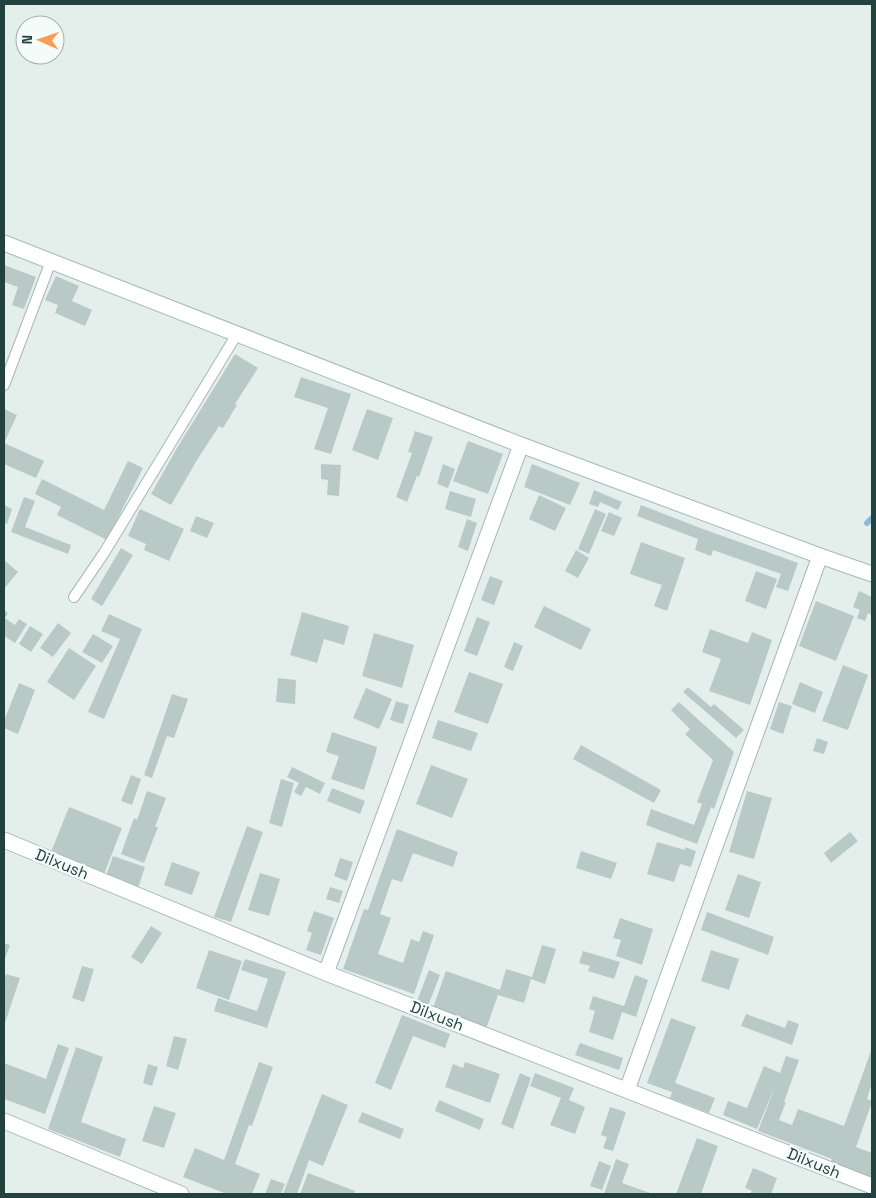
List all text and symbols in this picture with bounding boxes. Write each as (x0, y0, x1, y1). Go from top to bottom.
north arrow (15, 15, 65, 65)
text: N (18, 35, 36, 45)
street label: Dilxush (32, 844, 92, 884)
street label: Dilxush (407, 996, 467, 1036)
street label: Dilxush (784, 1143, 844, 1183)

